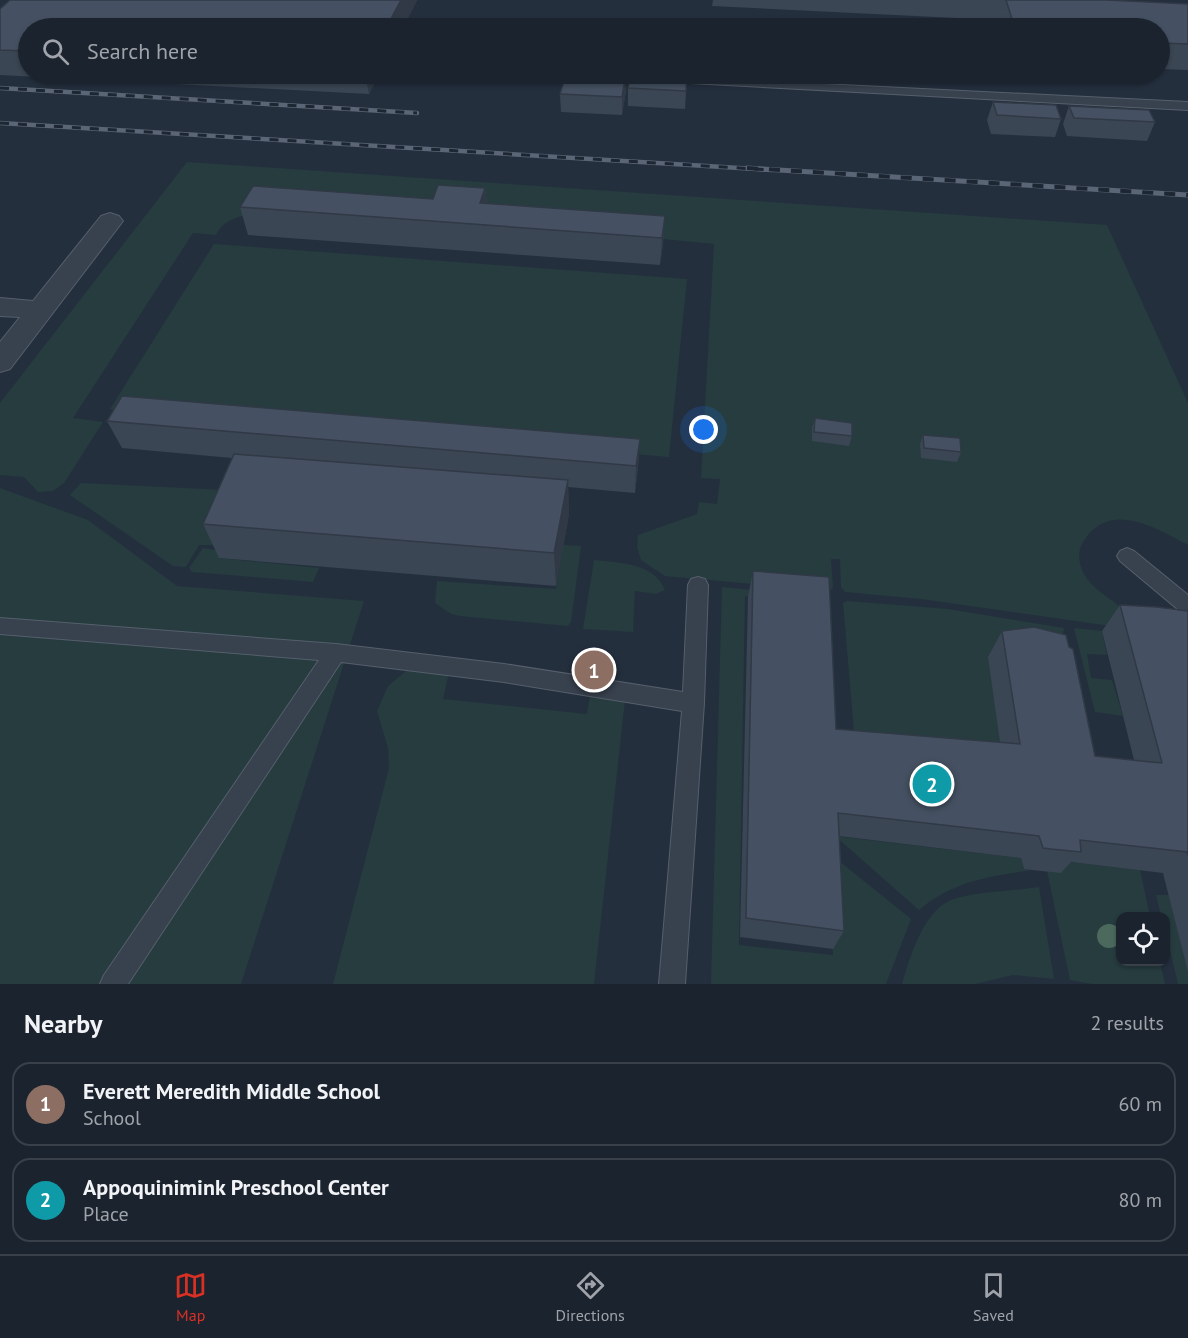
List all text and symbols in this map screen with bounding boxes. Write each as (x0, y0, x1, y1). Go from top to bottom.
search box (18, 18, 1170, 84)
icon: search (39, 35, 72, 68)
text: Search here (87, 37, 198, 65)
your location (689, 415, 718, 444)
pin: 1 (574, 648, 614, 692)
pin: 2 (912, 762, 952, 806)
map controls (1116, 912, 1170, 966)
button: locate (1116, 912, 1170, 966)
text: Nearby (24, 1007, 102, 1040)
text: 2 results (1091, 1010, 1164, 1036)
text: Everett Meredith Middle School (83, 1077, 380, 1105)
text: 1 (40, 1091, 51, 1117)
text: 60 m (1119, 1091, 1162, 1117)
text: School (83, 1105, 141, 1131)
text: Appoquinimink Preschool Center (83, 1173, 389, 1201)
text: 2 (40, 1187, 51, 1213)
text: 80 m (1119, 1187, 1162, 1213)
text: Place (83, 1201, 129, 1227)
tab: Map (174, 1269, 207, 1325)
tab: Directions (556, 1269, 625, 1325)
tab: Saved (973, 1269, 1014, 1325)

